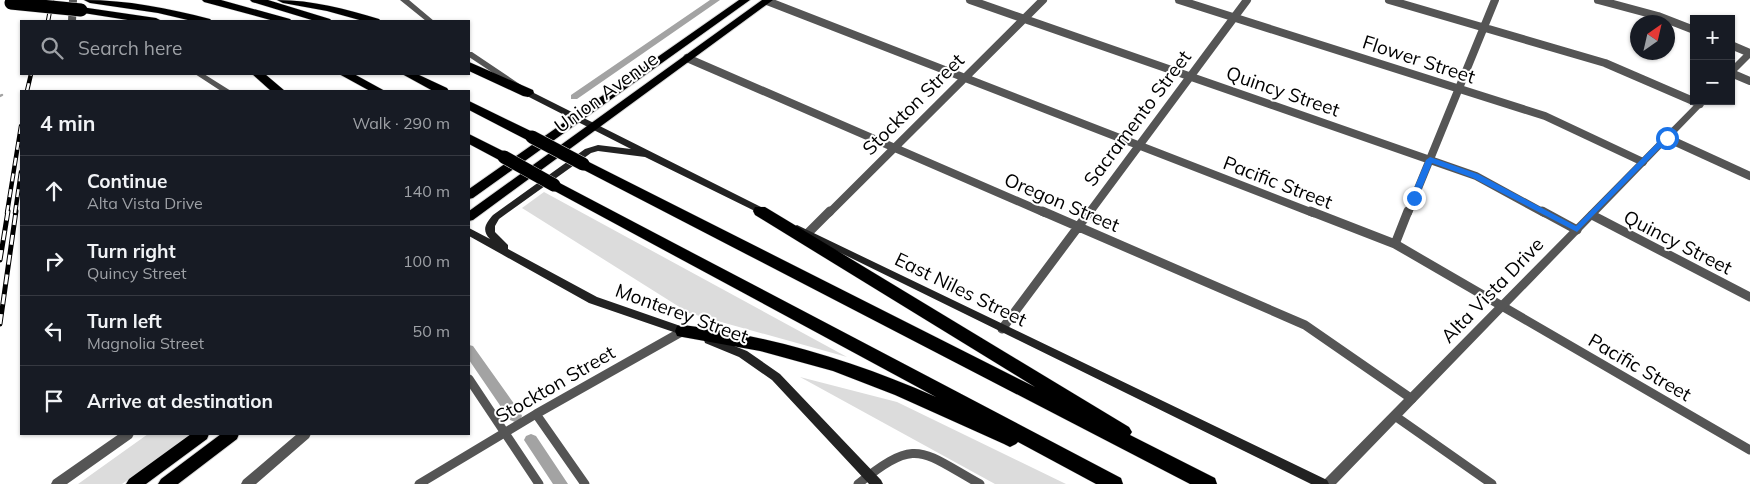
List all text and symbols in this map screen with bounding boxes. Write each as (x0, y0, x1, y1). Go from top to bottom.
north arrow (1630, 15, 1675, 60)
map controls (1690, 15, 1735, 105)
button: + (1690, 15, 1735, 60)
search box (20, 20, 470, 75)
street label: Flower Street (1360, 30, 1479, 89)
icon: search (38, 34, 66, 62)
text: Search here (78, 36, 182, 60)
street label: Sacramento Street (1078, 45, 1196, 191)
street label: Union Avenue (549, 46, 663, 138)
street label: Stockton Street (857, 48, 969, 160)
street label: Quincy Street (1223, 60, 1343, 122)
button: − (1690, 60, 1735, 105)
text: 4 min (40, 110, 95, 136)
text: Walk · 290 m (352, 113, 450, 133)
route start (1656, 127, 1679, 150)
street label: Pacific Street (1220, 150, 1336, 214)
street label: Oregon Street (1001, 167, 1123, 237)
text: Continue (87, 169, 167, 193)
icon: ahead (40, 177, 68, 205)
text: 140 m (403, 181, 450, 201)
route end (1403, 187, 1426, 210)
text: Alta Vista Drive (87, 193, 203, 213)
street label: Quincy Street (1620, 204, 1736, 280)
street label: Alta Vista Drive (1436, 232, 1548, 348)
text: Turn right (87, 239, 176, 263)
icon: right (40, 247, 68, 275)
street label: East Niles Street (891, 247, 1031, 331)
text: 100 m (403, 251, 450, 271)
text: Quincy Street (87, 263, 187, 283)
street label: Monterey Street (612, 278, 752, 348)
text: Turn left (87, 309, 162, 333)
icon: left (40, 317, 68, 345)
text: 50 m (413, 321, 450, 341)
street label: Pacific Street (1584, 328, 1696, 406)
text: Magnolia Street (87, 333, 204, 353)
street label: Stockton Street (491, 340, 619, 428)
icon: arrive (40, 387, 68, 415)
text: Arrive at destination (87, 389, 273, 413)

